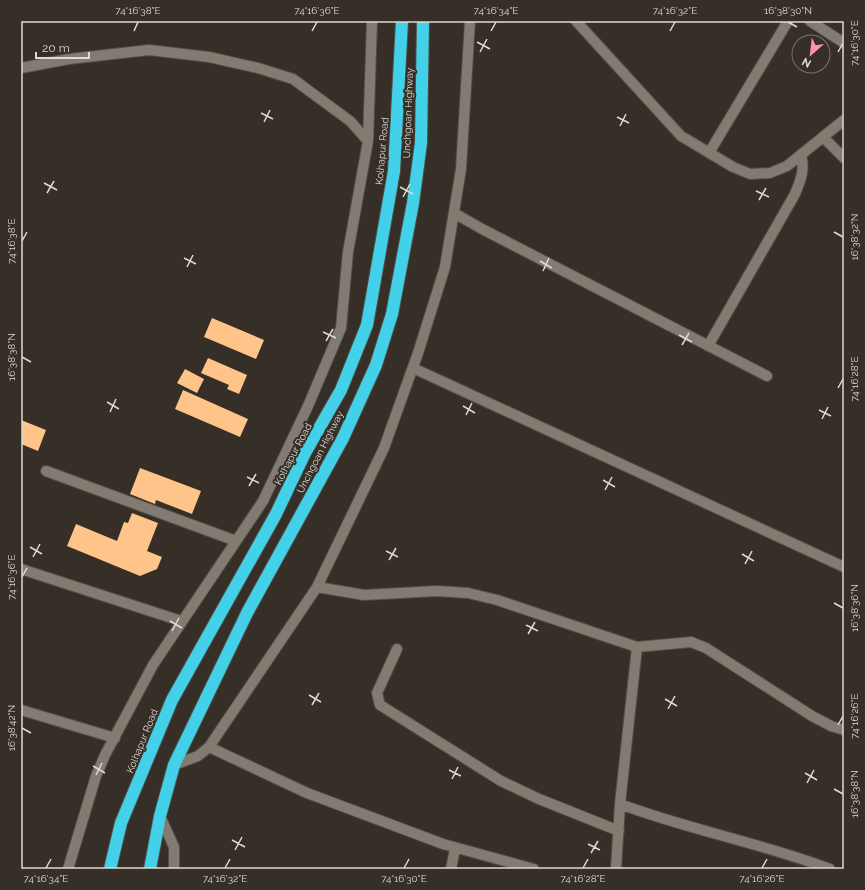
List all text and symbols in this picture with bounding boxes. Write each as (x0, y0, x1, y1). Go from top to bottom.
text: 74°16'38"E (115, 5, 161, 16)
text: 74°16'36"E (294, 5, 340, 16)
text: 74°16'34"E (474, 5, 518, 16)
text: 74°16'32"E (653, 5, 697, 16)
text: 16°38'30"N (764, 5, 812, 16)
text: 74°16'30"E (849, 20, 860, 66)
scale bar (36, 34, 89, 60)
north arrow (791, 34, 831, 74)
text: 20 m (42, 41, 70, 55)
text: N (800, 55, 813, 70)
street label: Unchgoan Highway (401, 67, 415, 159)
street label: Kolhapur Road (374, 117, 390, 185)
text: 16°38'32"N (849, 213, 860, 261)
text: 74°16'38"E (6, 218, 17, 264)
text: 16°38'38"N (6, 333, 17, 381)
text: 74°16'28"E (849, 356, 860, 402)
street label: Unchgoan Highway (294, 409, 346, 495)
street label: Kolhapur Road (272, 421, 314, 487)
text: 74°16'36"E (6, 554, 17, 600)
text: 16°38'36"N (849, 584, 860, 632)
text: 74°16'26"E (849, 693, 860, 739)
text: 16°38'42"N (6, 705, 17, 751)
street label: Kolhapur Road (124, 707, 160, 775)
text: 16°38'38"N (849, 770, 860, 818)
text: 74°16'34"E (24, 873, 68, 884)
text: 74°16'32"E (203, 873, 247, 884)
text: 74°16'30"E (381, 873, 427, 884)
text: 74°16'28"E (560, 873, 606, 884)
text: 74°16'26"E (739, 873, 785, 884)

